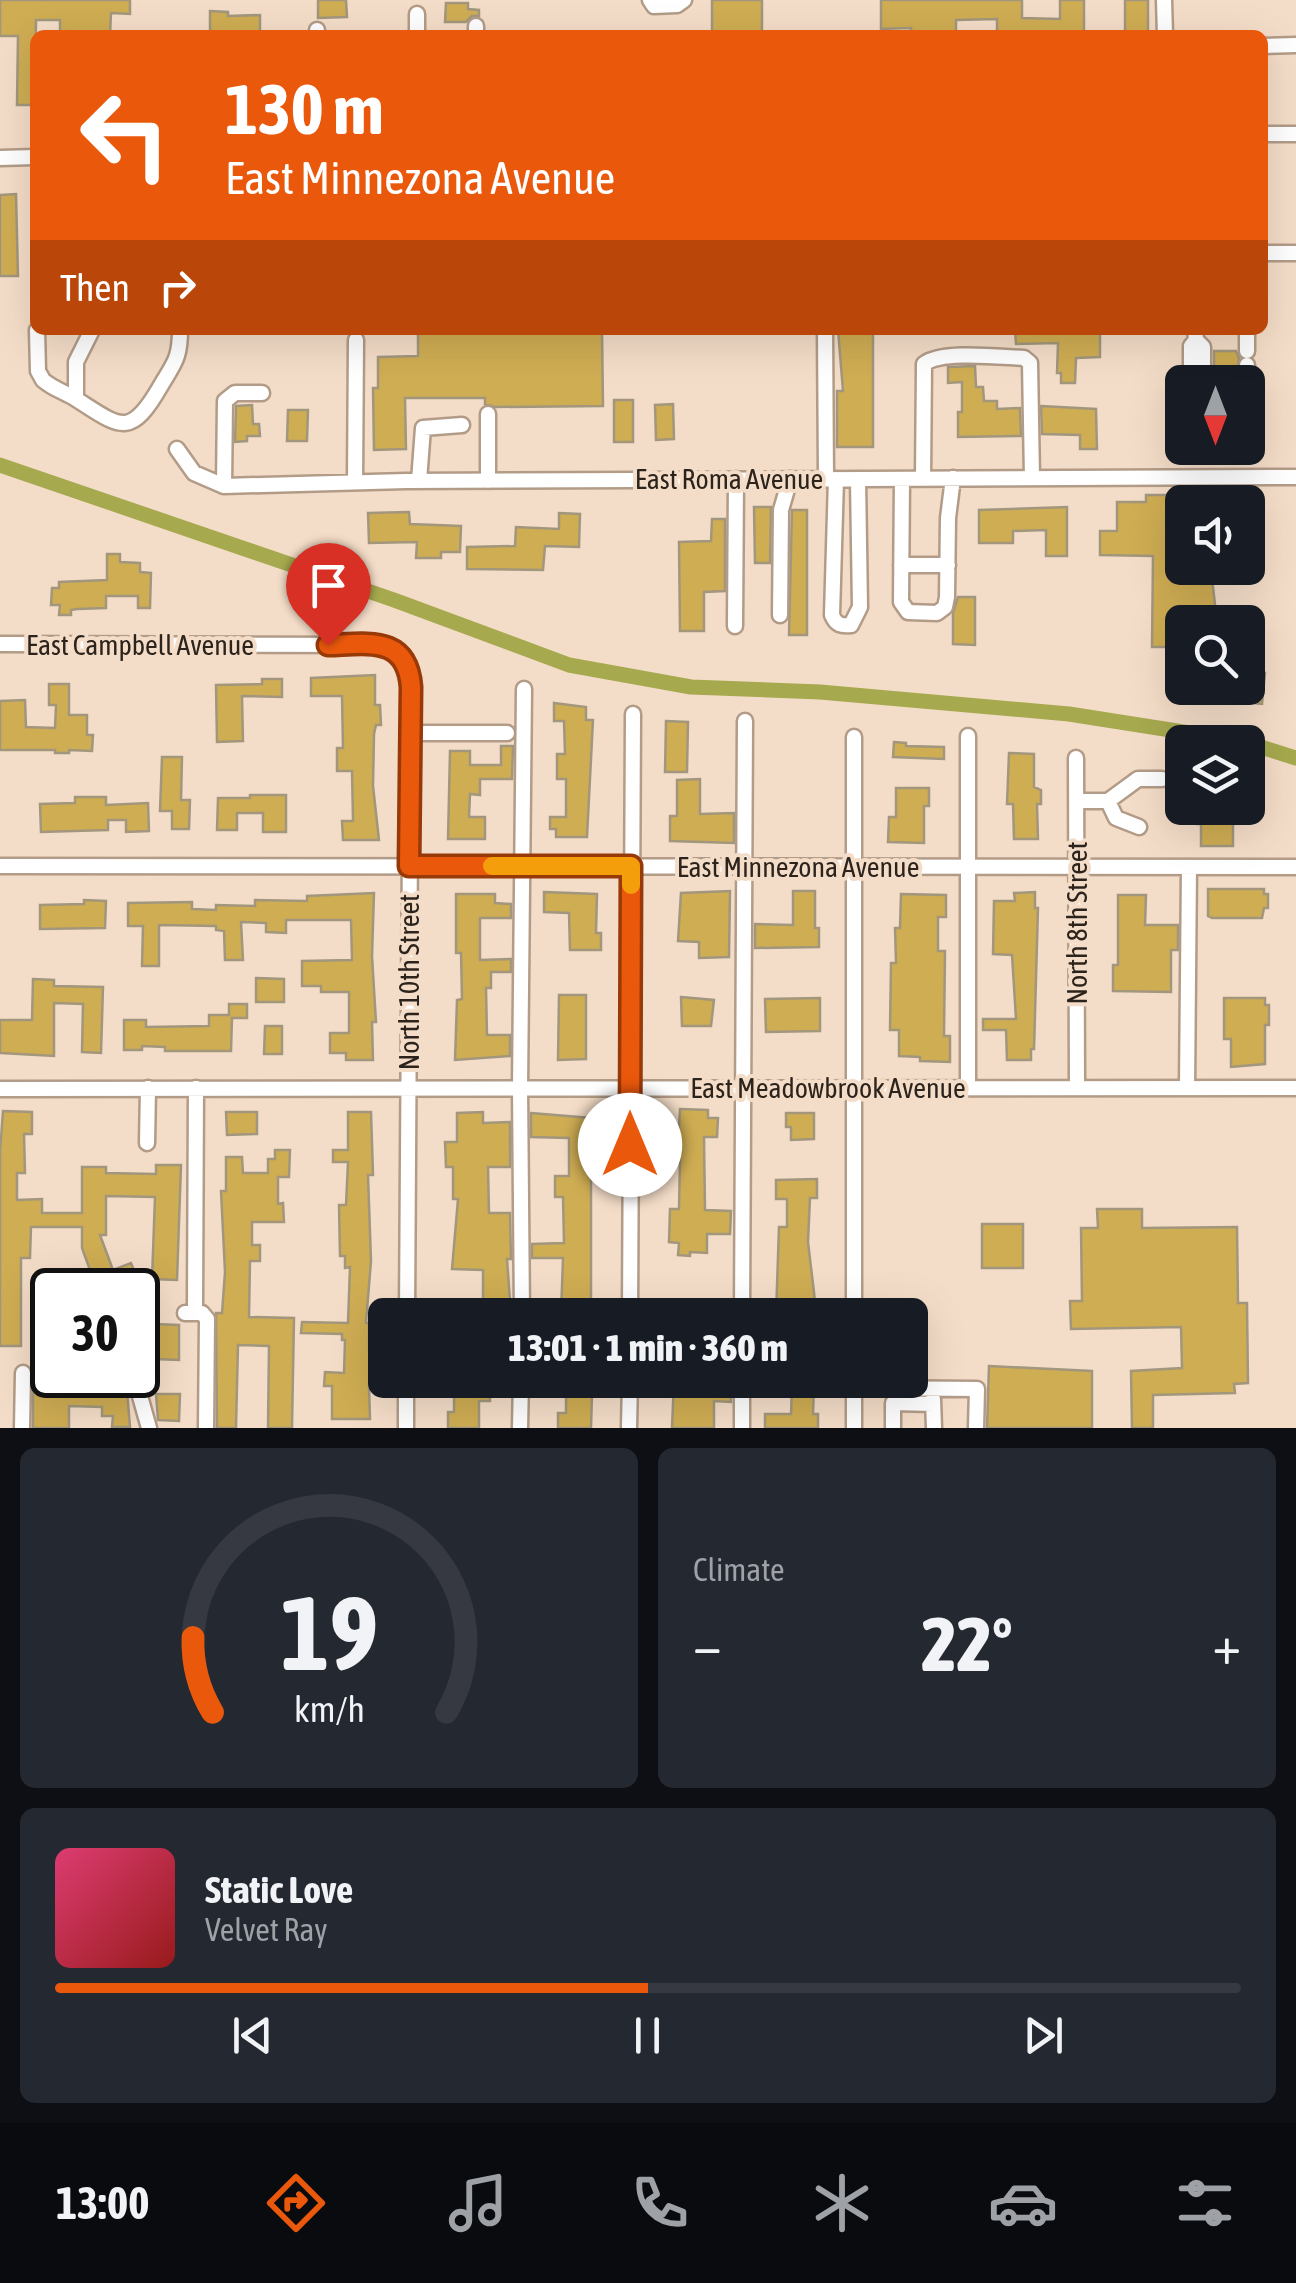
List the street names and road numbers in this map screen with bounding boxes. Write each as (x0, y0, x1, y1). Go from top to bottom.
street label: East Roma Avenue (635, 463, 823, 495)
street label: East Campbell Avenue (26, 629, 254, 661)
street label: North 8th Street (1061, 841, 1093, 1005)
street label: East Minnezona Avenue (677, 851, 919, 883)
street label: North 10th Street (393, 894, 425, 1070)
street label: East Meadowbrook Avenue (690, 1072, 966, 1104)

